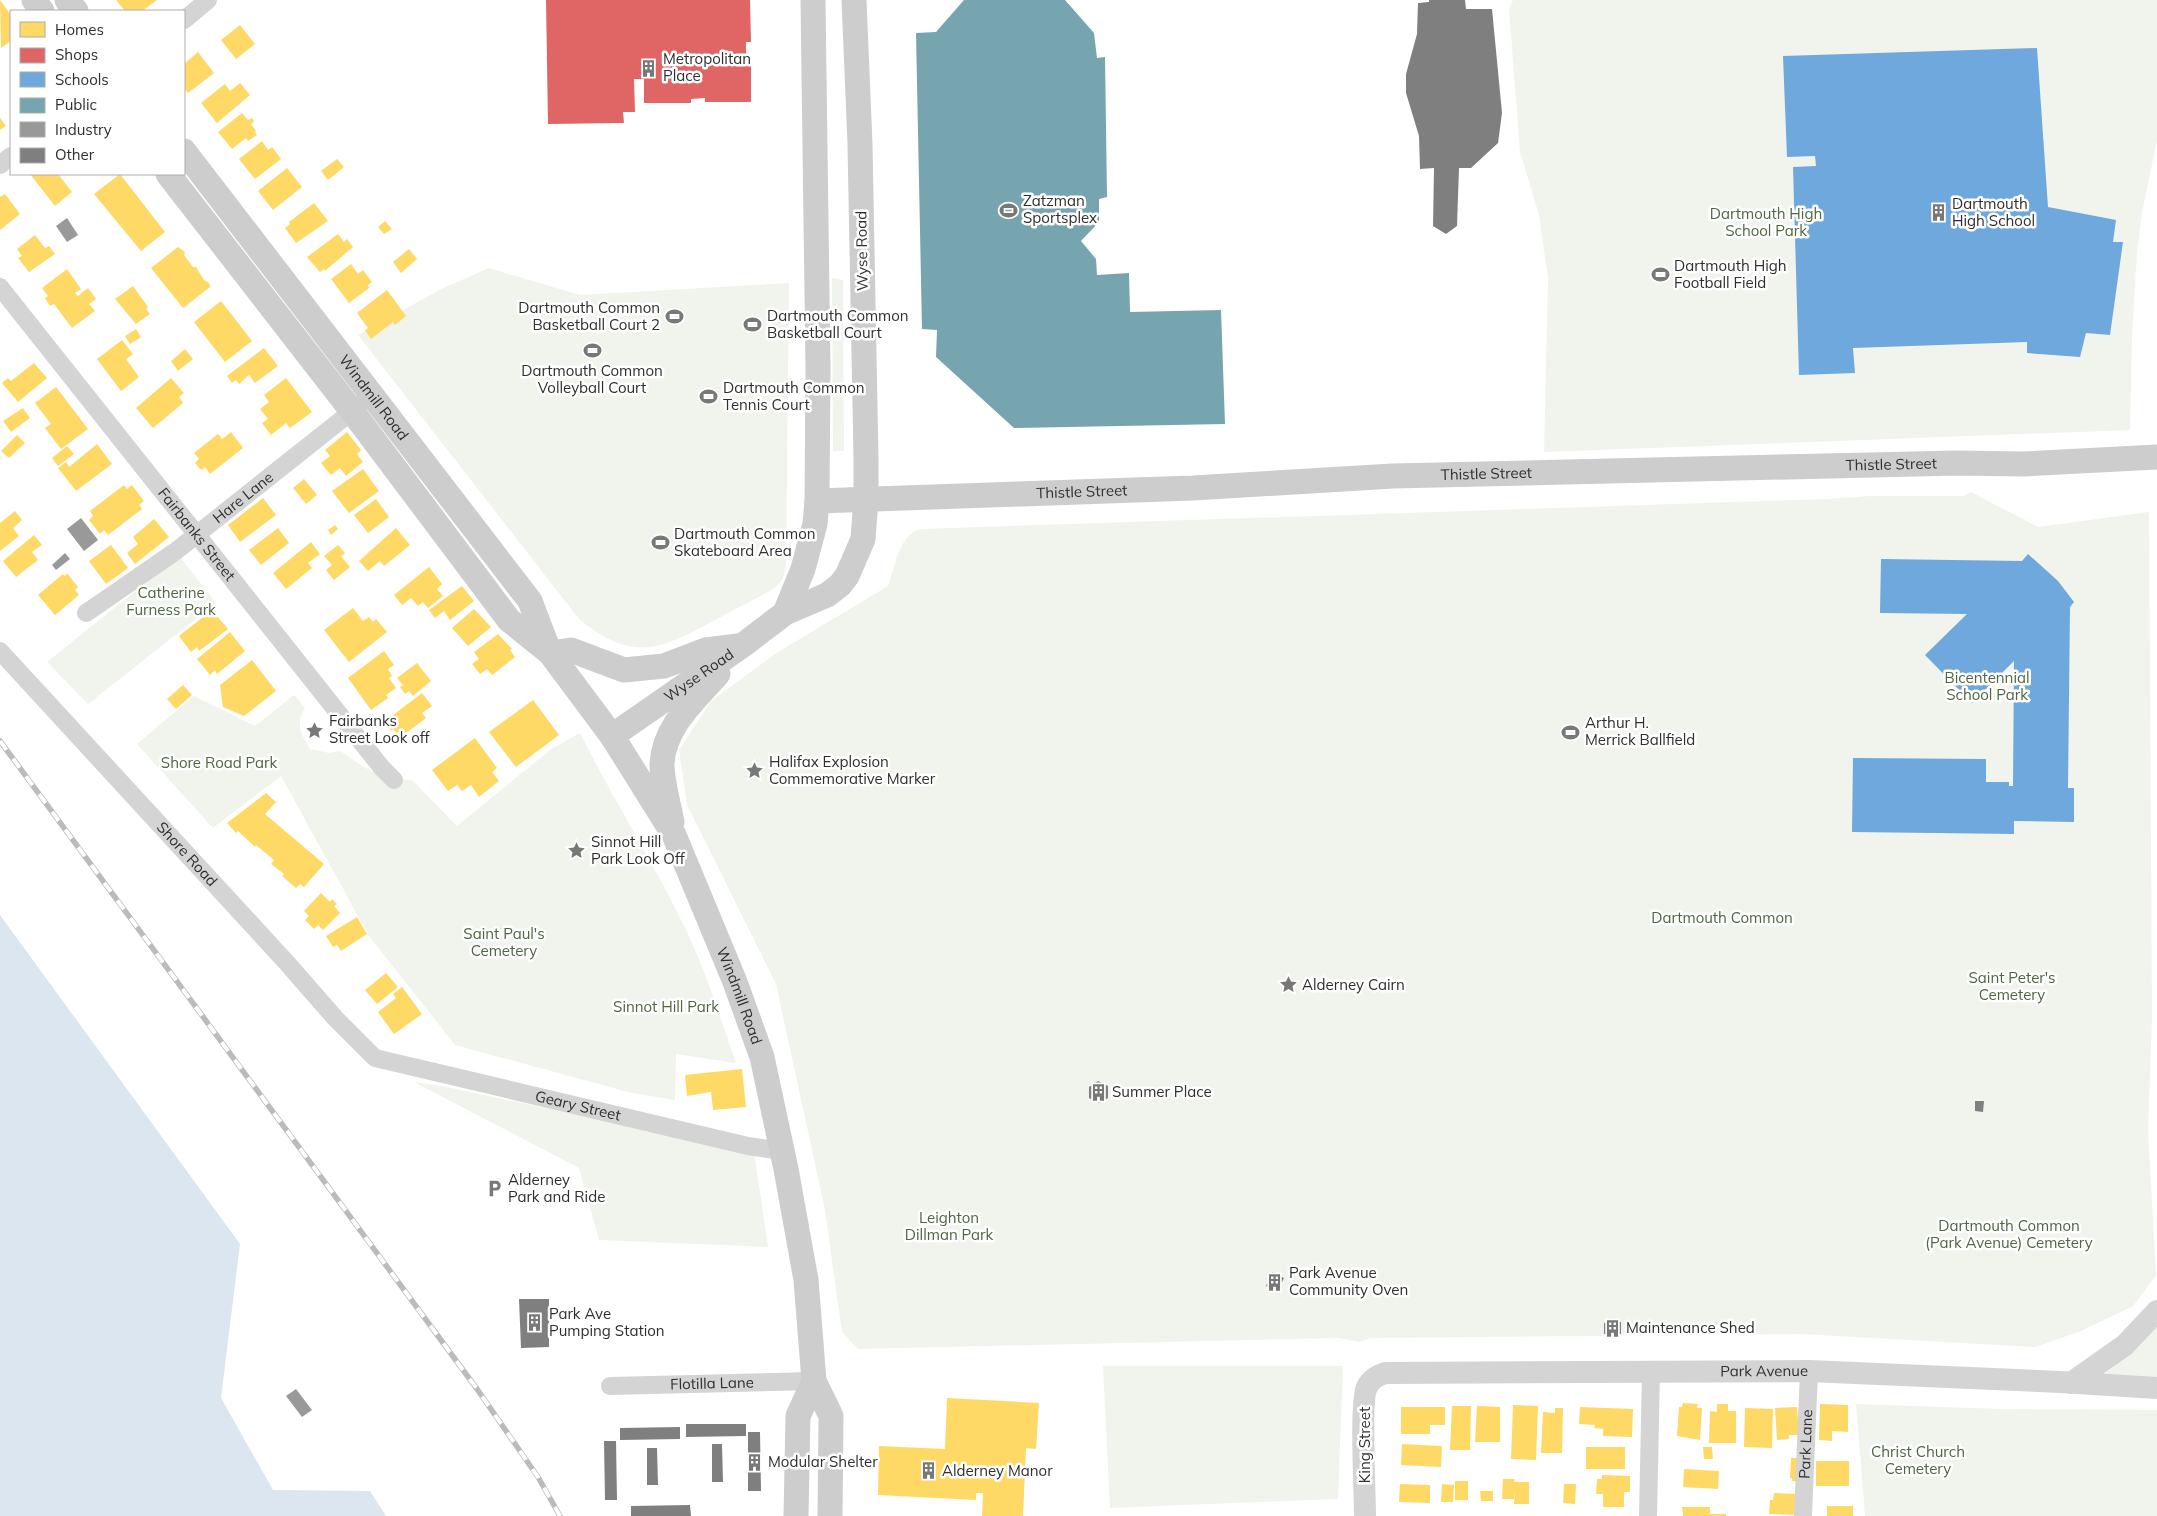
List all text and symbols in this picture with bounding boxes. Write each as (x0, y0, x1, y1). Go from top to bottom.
legend (10, 10, 185, 175)
text: Homes (55, 20, 104, 39)
text: Shops (55, 45, 98, 64)
place label: Metropolitan Place (663, 49, 751, 85)
building icon: Metropolitan Place (639, 58, 659, 78)
text: Schools (55, 70, 109, 89)
text: Public (55, 95, 97, 114)
text: Industry (55, 120, 112, 139)
text: Other (55, 145, 95, 164)
place label: Zatzman Sportsplex (1023, 191, 1097, 227)
place label: Dartmouth High School (1952, 194, 2035, 230)
sports icon: Zatzman Sportsplex (999, 200, 1019, 220)
building icon: Dartmouth High School (1928, 203, 1948, 223)
park label: Dartmouth High School Park (1710, 204, 1822, 240)
street label: Wyse Road (851, 211, 872, 291)
place label: Dartmouth High Football Field (1674, 256, 1787, 292)
sports icon: Dartmouth High Football Field (1650, 265, 1670, 285)
place label: Dartmouth Common Basketball Court 2 (518, 298, 660, 334)
place label: Dartmouth Common Basketball Court (767, 306, 909, 342)
sports icon: Dartmouth Common Basketball Court 2 (664, 307, 684, 327)
sports icon: Dartmouth Common Basketball Court (743, 315, 763, 335)
sports icon: Dartmouth Common Volleyball Court (582, 340, 602, 360)
street label: Windmill Road (335, 351, 413, 444)
place label: Dartmouth Common Volleyball Court (521, 361, 663, 397)
place label: Dartmouth Common Tennis Court (723, 378, 865, 414)
sports icon: Dartmouth Common Tennis Court (699, 387, 719, 407)
street label: Thistle Street (1845, 453, 1937, 475)
street label: Thistle Street (1441, 463, 1532, 484)
street label: Hare Lane (209, 467, 277, 527)
street label: Thistle Street (1036, 480, 1128, 502)
street label: Fairbanks Street (154, 484, 240, 585)
place label: Dartmouth Common Skateboard Area (674, 524, 816, 560)
sports icon: Dartmouth Common Skateboard Area (650, 533, 670, 553)
park label: Catherine Furness Park (126, 583, 216, 619)
street label: Wyse Road (660, 644, 737, 706)
park label: Bicentennial School Park (1944, 668, 2030, 704)
place label: Fairbanks Street Look off (329, 711, 431, 747)
place label: Arthur H. Merrick Ballfield (1585, 713, 1695, 749)
place icon: Fairbanks Street Look off (305, 720, 325, 740)
sports icon: Arthur H. Merrick Ballfield (1561, 722, 1581, 742)
place label: Halifax Explosion Commemorative Marker (769, 752, 936, 788)
park label: Shore Road Park (161, 753, 277, 772)
place icon: Halifax Explosion Commemorative Marker (745, 761, 765, 781)
street label: Shore Road (153, 818, 222, 890)
place label: Sinnot Hill Park Look Off (591, 832, 686, 868)
place icon: Sinnot Hill Park Look Off (567, 841, 587, 861)
park label: Dartmouth Common (1651, 908, 1793, 927)
park label: Saint Paul's Cemetery (463, 924, 545, 960)
street label: Windmill Road (713, 944, 767, 1047)
park label: Saint Peter's Cemetery (1969, 968, 2056, 1004)
place icon: Alderney Cairn (1278, 975, 1298, 995)
place label: Alderney Cairn (1302, 975, 1405, 994)
park label: Sinnot Hill Park (613, 997, 719, 1016)
building icon: Summer Place (1088, 1082, 1108, 1102)
place label: Summer Place (1112, 1082, 1212, 1101)
street label: Geary Street (533, 1086, 623, 1125)
place label: Alderney Park and Ride (508, 1170, 605, 1206)
parking icon: Alderney Park and Ride (484, 1179, 504, 1199)
park label: Leighton Dillman Park (905, 1208, 993, 1244)
park label: Dartmouth Common (Park Avenue) Cemetery (1925, 1216, 2093, 1252)
place label: Park Avenue Community Oven (1289, 1263, 1408, 1299)
building icon: Park Avenue Community Oven (1265, 1272, 1285, 1292)
place label: Park Ave Pumping Station (549, 1304, 665, 1340)
building icon: Park Ave Pumping Station (525, 1313, 545, 1333)
building icon: Maintenance Shed (1602, 1318, 1622, 1338)
place label: Maintenance Shed (1626, 1318, 1755, 1337)
street label: Park Avenue (1720, 1361, 1808, 1380)
street label: Flotilla Lane (670, 1372, 754, 1394)
street label: King Street (1355, 1407, 1374, 1483)
street label: Park Lane (1795, 1409, 1816, 1479)
park label: Christ Church Cemetery (1871, 1442, 1965, 1478)
building icon: Modular Shelter (744, 1452, 764, 1472)
place label: Modular Shelter (768, 1452, 878, 1471)
building icon: Alderney Manor (918, 1461, 938, 1481)
place label: Alderney Manor (942, 1461, 1053, 1480)

